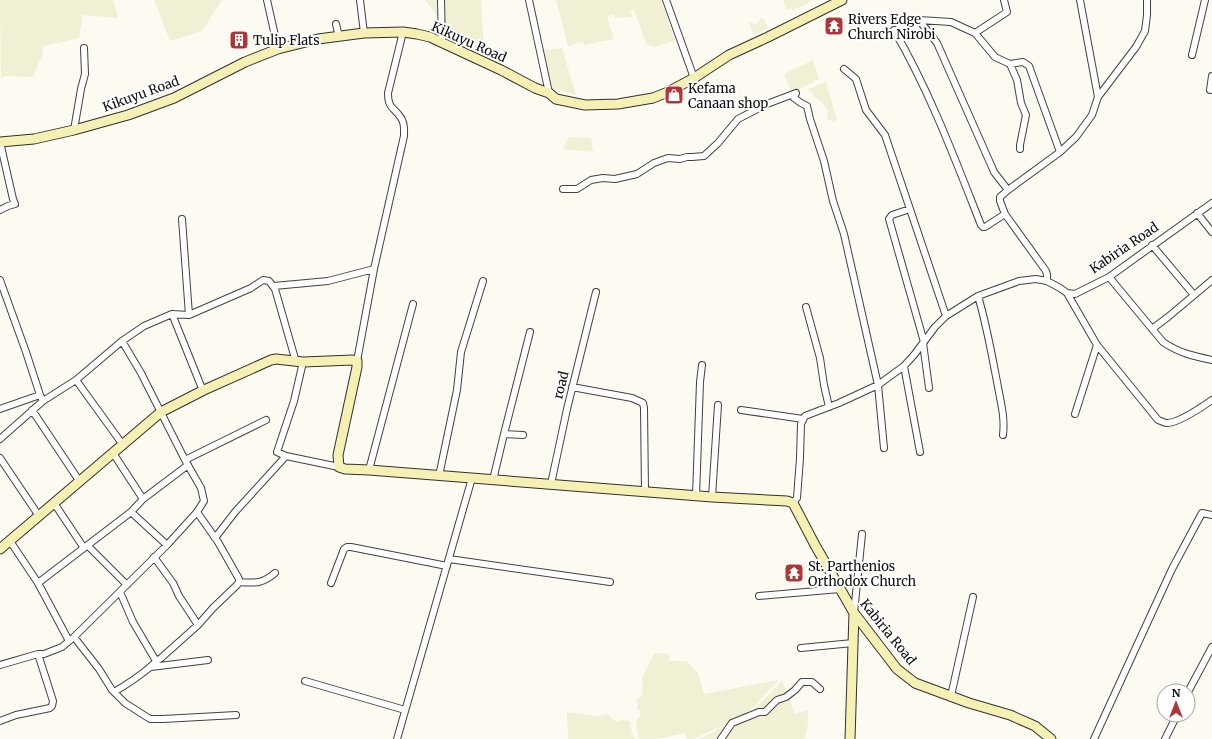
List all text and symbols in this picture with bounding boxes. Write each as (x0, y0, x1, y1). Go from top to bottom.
place label: Rivers Edge Church Nirobi (848, 11, 936, 43)
temple icon: Rivers Edge Church Nirobi (823, 15, 845, 37)
street label: Kikuyu Road (429, 18, 509, 66)
building icon: Tulip Flats (228, 29, 250, 51)
place label: Tulip Flats (253, 32, 320, 49)
street label: Kikuyu Road (100, 72, 182, 116)
place label: Kefama Canaan shop (688, 80, 768, 112)
shop icon: Kefama Canaan shop (663, 84, 685, 106)
street label: Kabiria Road (1086, 219, 1162, 277)
street label: road (549, 369, 573, 401)
place label: St. Parthenios Orthodox Church (808, 558, 917, 590)
temple icon: St. Parthenios Orthodox Church (783, 562, 805, 584)
street label: Kabiria Road (856, 596, 920, 668)
north arrow (1156, 683, 1196, 723)
text: N (1172, 686, 1181, 700)

